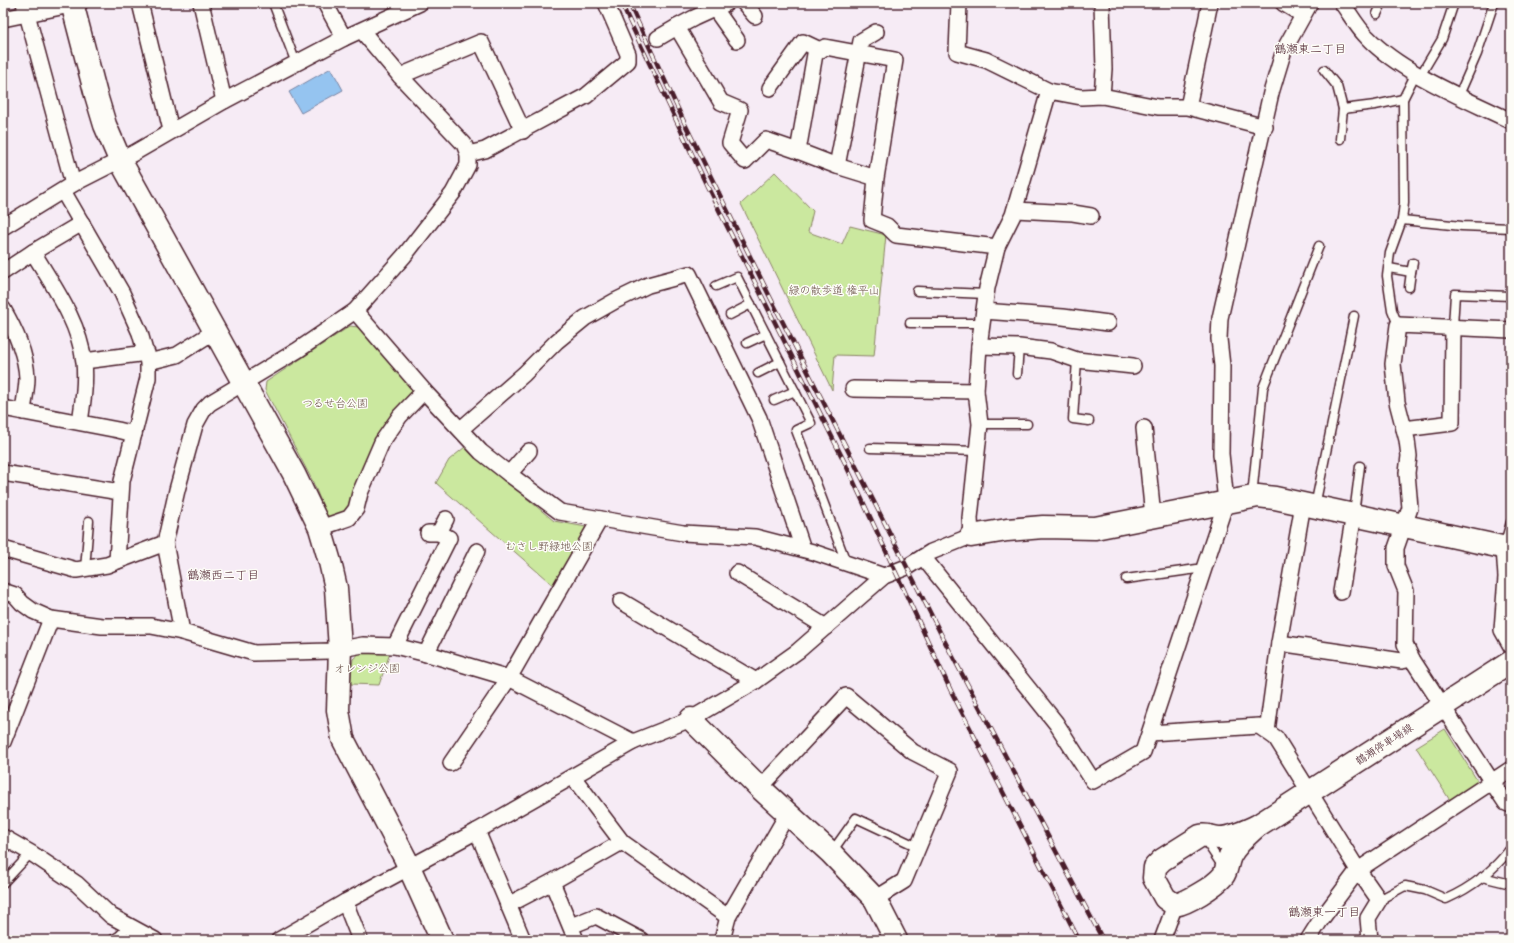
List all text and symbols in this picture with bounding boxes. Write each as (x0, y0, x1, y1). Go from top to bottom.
district label: 鶴瀬東二丁目 (1274, 42, 1346, 57)
park label: 緑の散歩道 権平山 (789, 284, 879, 297)
park label: つるせ台公園 (302, 397, 368, 410)
park label: むさし野緑地公園 (505, 540, 593, 553)
district label: 鶴瀬西二丁目 (187, 568, 259, 583)
park label: オレンジ公園 (334, 662, 400, 675)
street label: 鶴瀬停車場線 (1353, 721, 1415, 768)
district label: 鶴瀬東一丁目 (1288, 905, 1360, 920)

